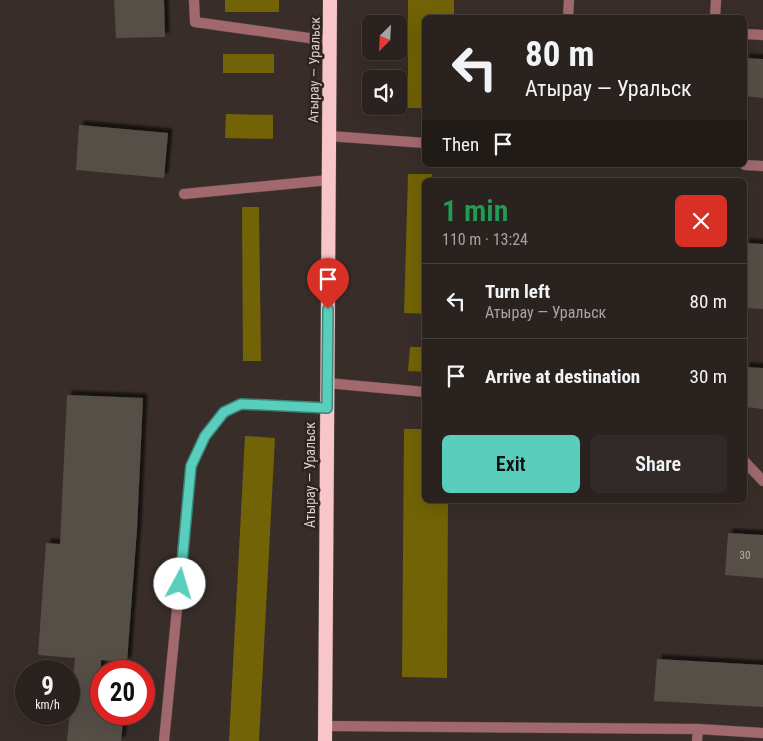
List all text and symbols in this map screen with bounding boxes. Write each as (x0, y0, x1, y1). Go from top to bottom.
north arrow (362, 15, 408, 60)
map controls (362, 15, 407, 115)
street label: Атырау — Уральск (305, 17, 323, 123)
text: 80 m (525, 34, 594, 75)
icon: left (442, 35, 507, 100)
button: sound (362, 70, 407, 115)
text: Атырау — Уральск (525, 76, 692, 101)
icon: arrive (489, 130, 517, 158)
text: Then (442, 133, 479, 156)
text: 1 min (442, 193, 508, 228)
button: close (675, 195, 727, 247)
text: 110 m · 13:24 (442, 230, 528, 249)
pin (307, 258, 349, 309)
icon: arrive (314, 265, 342, 293)
text: Turn left (485, 280, 550, 303)
icon: left (442, 287, 470, 315)
text: 80 m (690, 290, 727, 313)
text: Атырау — Уральск (485, 303, 606, 322)
icon: arrive (442, 362, 470, 390)
text: Arrive at destination (485, 365, 640, 388)
text: 30 m (690, 365, 727, 388)
street label: Атырау — Уральск (302, 422, 318, 528)
button: Exit (442, 435, 580, 493)
button: Share (590, 435, 727, 493)
house number: 30 (740, 549, 750, 562)
position arrow (153, 557, 205, 609)
speed limit sign: 20 (90, 660, 155, 725)
text: 9 (41, 672, 54, 701)
text: km/h (35, 698, 60, 712)

